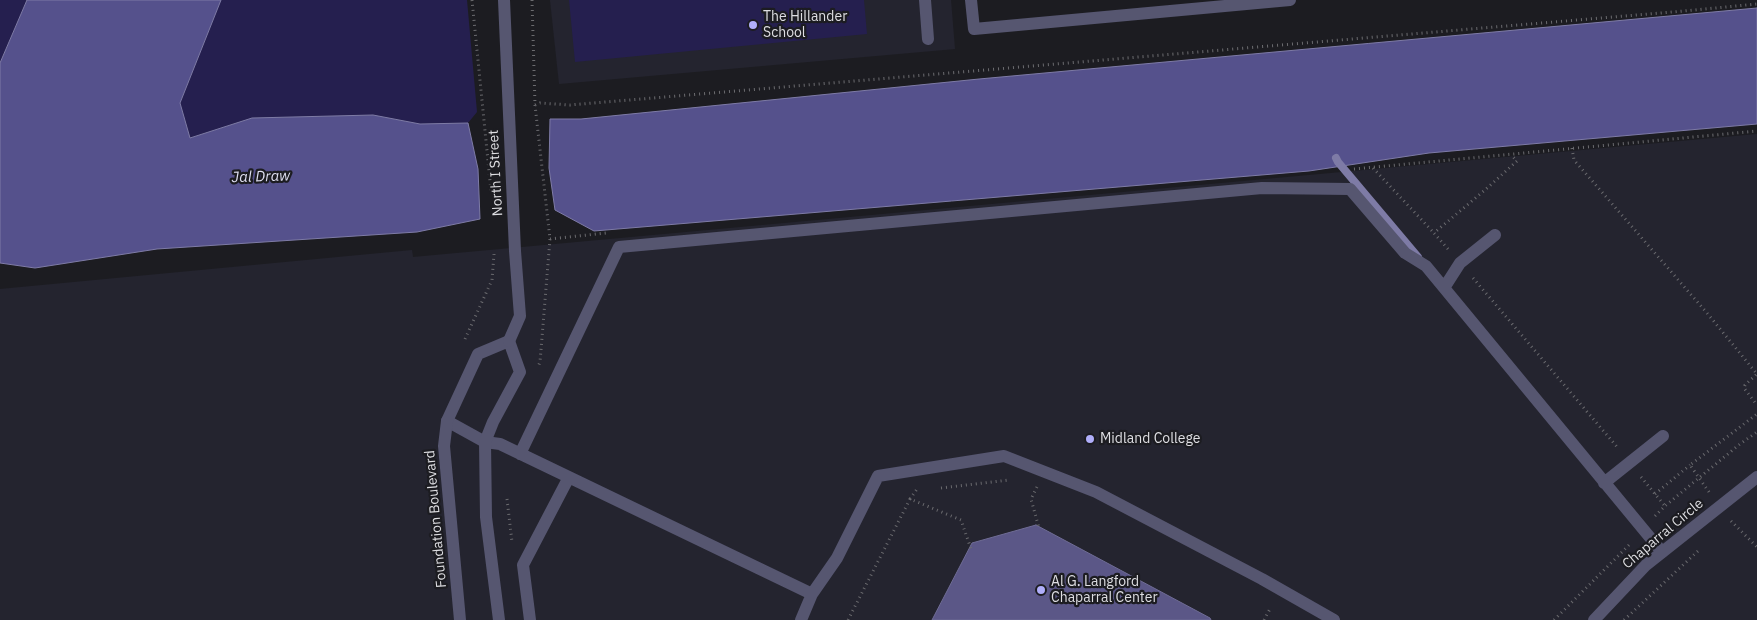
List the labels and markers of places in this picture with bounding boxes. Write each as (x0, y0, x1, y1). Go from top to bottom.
place label: The Hillander School (763, 9, 847, 41)
marker: The Hillander School (747, 19, 759, 31)
place label: Midland College (1100, 431, 1200, 447)
marker: Midland College (1084, 433, 1096, 445)
place label: Al G. Langford Chaparral Center (1051, 574, 1158, 606)
marker: Al G. Langford Chaparral Center (1035, 584, 1047, 596)

